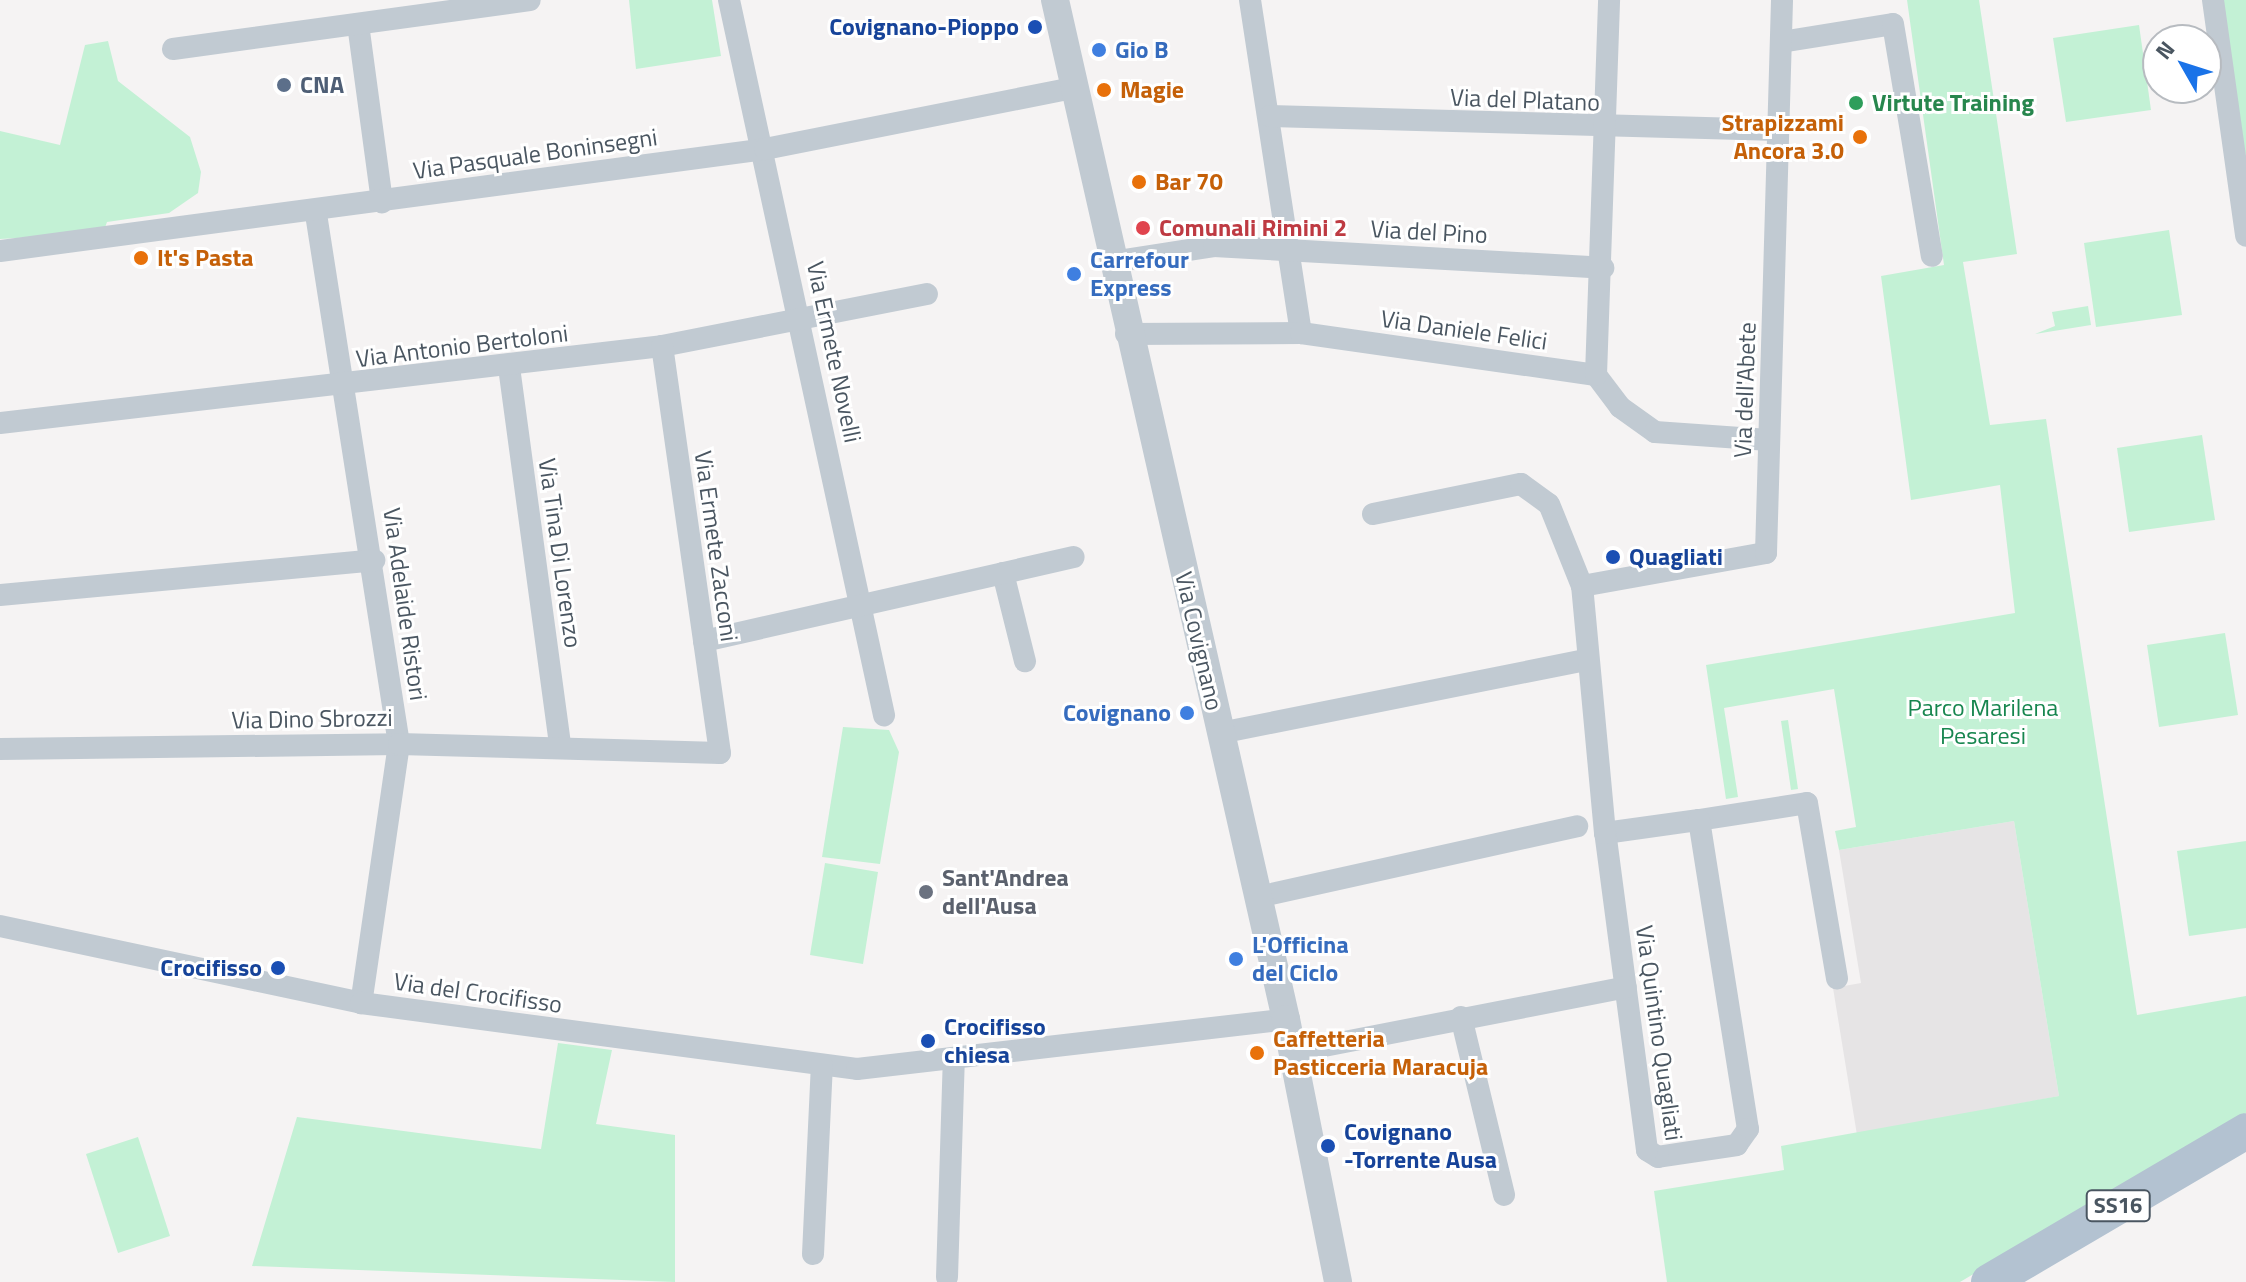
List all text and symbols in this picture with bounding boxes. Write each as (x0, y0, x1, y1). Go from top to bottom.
place label: Covignano-Pioppo (829, 13, 1019, 41)
marker: Covignano-Pioppo (1026, 18, 1044, 36)
north arrow (2142, 24, 2222, 104)
text: N (2147, 34, 2183, 67)
place label: Gio B (1115, 36, 1169, 64)
marker: Gio B (1090, 41, 1108, 59)
place label: CNA (300, 71, 344, 99)
marker: CNA (275, 76, 293, 94)
place label: Magie (1120, 76, 1184, 104)
marker: Magie (1095, 81, 1113, 99)
street label: Via del Platano (1450, 83, 1600, 117)
place label: Virtute Training (1872, 89, 2034, 117)
marker: Virtute Training (1847, 94, 1865, 112)
place label: Strapizzami Ancora 3.0 (1722, 109, 1844, 165)
street label: Via Pasquale Boninsegni (411, 123, 659, 185)
marker: Strapizzami Ancora 3.0 (1851, 128, 1869, 146)
place label: Bar 70 (1155, 168, 1223, 196)
marker: Bar 70 (1130, 173, 1148, 191)
place label: Comunali Rimini 2 (1159, 214, 1347, 242)
street label: Via del Pino (1370, 215, 1488, 249)
marker: Comunali Rimini 2 (1134, 219, 1152, 237)
place label: It's Pasta (157, 244, 254, 272)
place label: Carrefour Express (1090, 246, 1189, 302)
marker: It's Pasta (132, 249, 150, 267)
street label: Via Ermete Novelli (801, 259, 867, 445)
marker: Carrefour Express (1065, 265, 1083, 283)
street label: Via Daniele Felici (1379, 304, 1549, 356)
street label: Via Antonio Bertoloni (354, 319, 570, 373)
street label: Via dell'Abete (1728, 322, 1762, 458)
street label: Via Ermete Zacconi (688, 449, 744, 643)
street label: Via Tina Di Lorenzo (532, 456, 588, 650)
street label: Via Adelaide Ristori (377, 506, 433, 702)
place label: Quagliati (1629, 543, 1723, 571)
marker: Quagliati (1604, 548, 1622, 566)
street label: Via Covignano (1169, 569, 1229, 713)
park label: Parco Marilena Pesaresi (1908, 694, 2058, 750)
place label: Covignano (1063, 699, 1171, 727)
street label: Via Dino Sbrozzi (231, 703, 393, 735)
marker: Covignano (1178, 704, 1196, 722)
place label: Sant'Andrea dell'Ausa (942, 864, 1069, 920)
marker: Sant'Andrea dell'Ausa (917, 883, 935, 901)
street label: Via Quintino Quagliati (1630, 923, 1688, 1143)
place label: L'Officina del Ciclo (1252, 931, 1349, 987)
marker: L'Officina del Ciclo (1227, 950, 1245, 968)
place label: Crocifisso (160, 954, 262, 982)
marker: Crocifisso (269, 959, 287, 977)
street label: Via del Crocifisso (392, 967, 564, 1019)
place label: Crocifisso chiesa (944, 1013, 1046, 1069)
place label: Caffetteria Pasticceria Maracuja (1273, 1025, 1488, 1081)
marker: Crocifisso chiesa (919, 1032, 937, 1050)
marker: Caffetteria Pasticceria Maracuja (1248, 1044, 1266, 1062)
place label: Covignano -Torrente Ausa (1344, 1118, 1497, 1174)
marker: Covignano -Torrente Ausa (1319, 1137, 1337, 1155)
road number: SS16 (2084, 1188, 2152, 1224)

